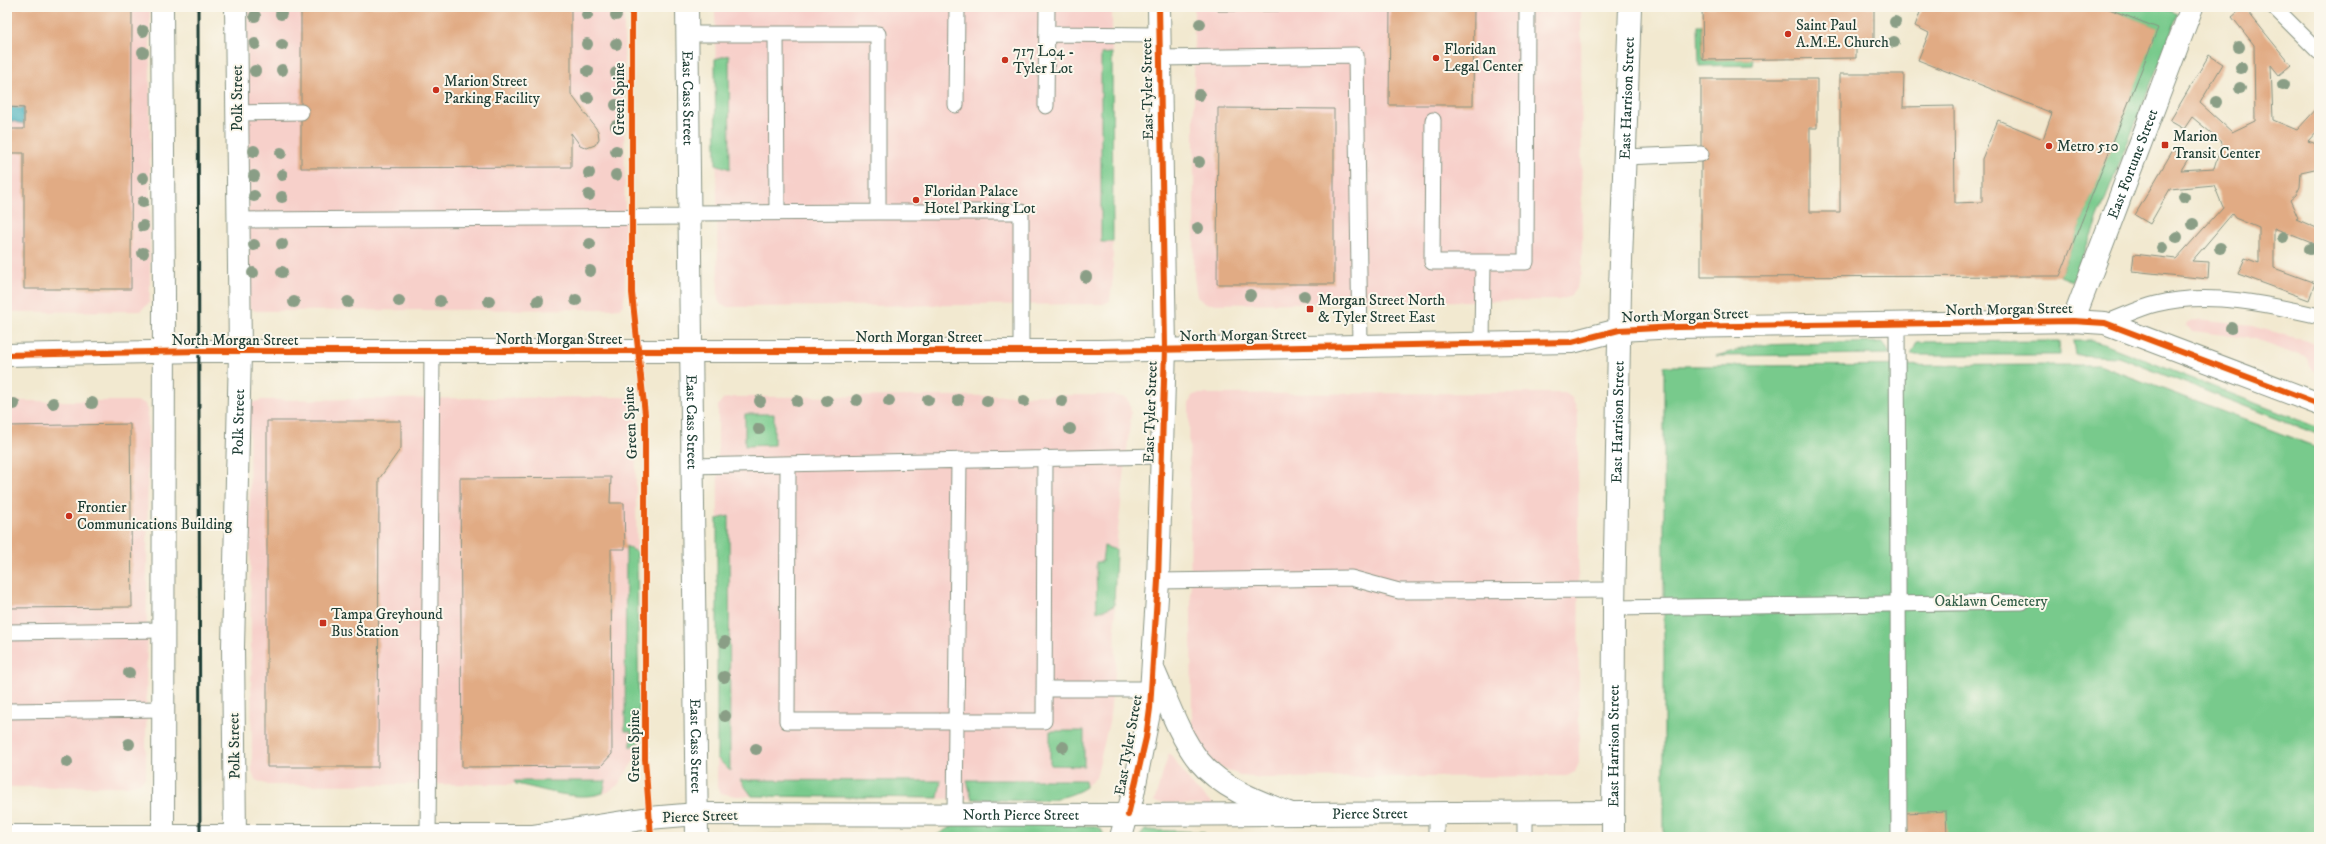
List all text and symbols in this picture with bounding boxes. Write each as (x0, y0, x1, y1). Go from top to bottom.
place label: Saint Paul A.M.E. Church (1796, 16, 1889, 52)
marker: Saint Paul A.M.E. Church (1783, 29, 1793, 39)
street label: East Harrison Street (1616, 36, 1639, 160)
street label: East Tyler Street (1137, 37, 1158, 140)
place label: Floridan Legal Center (1444, 40, 1523, 76)
place label: 717 L04 - Tyler Lot (1013, 42, 1074, 78)
street label: East Cass Street (678, 50, 698, 146)
marker: Floridan Legal Center (1431, 53, 1441, 63)
marker: 717 L04 - Tyler Lot (1000, 55, 1010, 65)
street label: Green Spine (610, 63, 629, 135)
street label: Polk Street (228, 65, 247, 131)
place label: Marion Street Parking Facility (444, 72, 541, 108)
marker: Marion Street Parking Facility (431, 85, 441, 95)
street label: East Fortune Street (2103, 106, 2163, 222)
place label: Marion Transit Center (2173, 127, 2260, 163)
place label: Metro 510 (2057, 137, 2119, 156)
marker: Marion Transit Center (2160, 140, 2170, 150)
marker: Metro 510 (2044, 141, 2054, 151)
place label: Floridan Palace Hotel Parking Lot (924, 182, 1036, 218)
marker: Floridan Palace Hotel Parking Lot (911, 195, 921, 205)
place label: Morgan Street North & Tyler Street East (1318, 291, 1445, 327)
street label: North Morgan Street (1945, 299, 2073, 320)
marker: Morgan Street North & Tyler Street East (1305, 304, 1315, 314)
street label: North Morgan Street (1621, 304, 1749, 327)
street label: North Morgan Street (1179, 325, 1307, 346)
street label: North Morgan Street (855, 328, 983, 347)
street label: North Morgan Street (495, 330, 623, 349)
street label: North Morgan Street (171, 331, 299, 350)
street label: East Tyler Street (1139, 360, 1162, 464)
street label: East Harrison Street (1607, 360, 1629, 484)
street label: East Cass Street (681, 374, 702, 470)
street label: Green Spine (619, 386, 642, 460)
street label: Polk Street (229, 388, 249, 455)
place label: Frontier Communications Building (77, 498, 233, 534)
marker: Frontier Communications Building (64, 511, 74, 521)
park label: Oaklawn Cemetery (1934, 592, 2048, 611)
place label: Tampa Greyhound Bus Station (331, 605, 443, 641)
marker: Tampa Greyhound Bus Station (318, 618, 328, 628)
street label: East Harrison Street (1604, 684, 1624, 808)
street label: East Tyler Street (1110, 693, 1147, 797)
street label: East Cass Street (685, 698, 705, 794)
street label: Green Spine (625, 710, 644, 782)
street label: Polk Street (224, 712, 245, 779)
street label: Pierce Street (1332, 804, 1408, 824)
street label: Pierce Street (662, 806, 738, 827)
street label: North Pierce Street (963, 806, 1079, 825)

